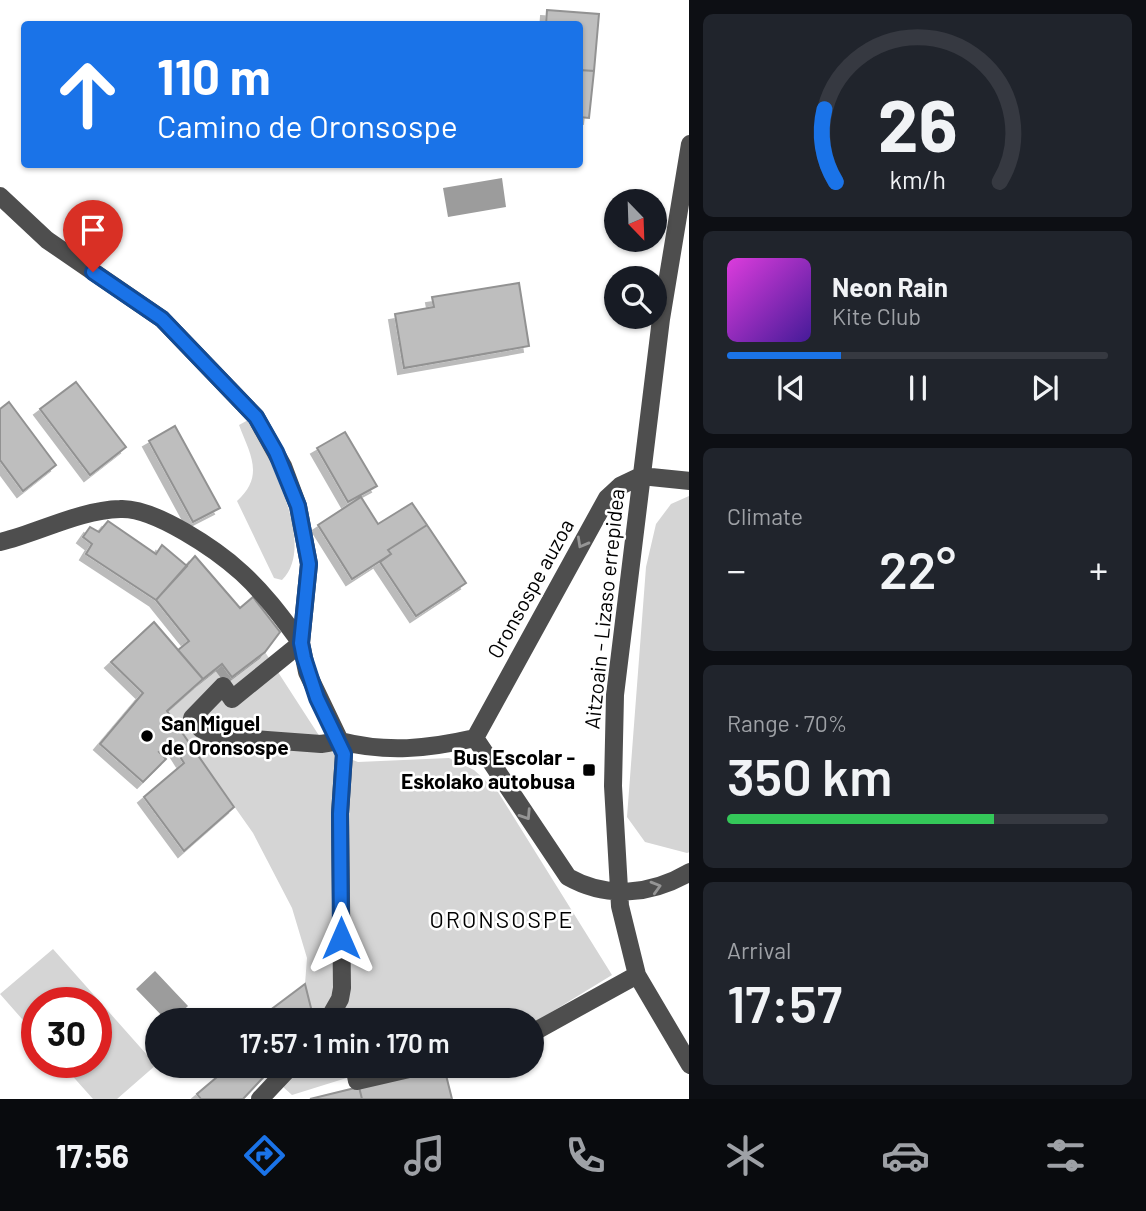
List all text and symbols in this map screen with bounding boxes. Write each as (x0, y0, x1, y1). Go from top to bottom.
text: 110 m (157, 46, 271, 105)
icon: ahead (42, 49, 133, 140)
text: 26 (878, 79, 957, 167)
text: Camino de Oronsospe (157, 106, 458, 144)
text: km/h (889, 163, 946, 193)
north arrow (604, 189, 667, 252)
map controls (604, 189, 667, 329)
pin (63, 200, 123, 272)
icon: arrive (74, 211, 112, 249)
button: search (604, 266, 667, 329)
text: Neon Rain (832, 271, 948, 302)
text: Kite Club (832, 302, 921, 330)
icon: previous (772, 369, 810, 407)
icon: pause (899, 369, 937, 407)
icon: next (1026, 369, 1064, 407)
street label: Aitzoain - Lizaso errepidea (578, 487, 629, 730)
text: Climate (727, 502, 803, 530)
street label: Oronsospe auzoa (481, 514, 578, 662)
one-way arrow (577, 536, 590, 549)
text: 22° (879, 537, 956, 599)
text: − (727, 546, 746, 592)
text: + (1089, 546, 1108, 592)
text: Range · 70% (727, 709, 847, 737)
place label: San Miguel de Oronsospe (161, 710, 289, 759)
marker: San Miguel de Oronsospe (139, 728, 155, 744)
place label: Bus Escolar - Eskolako autobusa (401, 744, 575, 793)
text: 350 km (727, 744, 892, 806)
marker: Bus Escolar - Eskolako autobusa (581, 762, 597, 778)
one-way arrow (518, 807, 531, 820)
one-way arrow (650, 881, 662, 896)
position arrow (304, 901, 378, 975)
district label: ORONSOSPE (430, 905, 574, 933)
text: Arrival (727, 936, 791, 964)
text: 17:57 (727, 971, 842, 1033)
speed limit sign: 30 (21, 987, 112, 1078)
text: 17:57 · 1 min · 170 m (239, 1027, 450, 1058)
icon: directions (240, 1131, 289, 1180)
icon: music (400, 1131, 449, 1180)
icon: phone (561, 1131, 610, 1180)
icon: climate (721, 1131, 770, 1180)
icon: car (881, 1131, 930, 1180)
icon: filters (1041, 1131, 1090, 1180)
text: 17:56 (56, 1136, 129, 1174)

